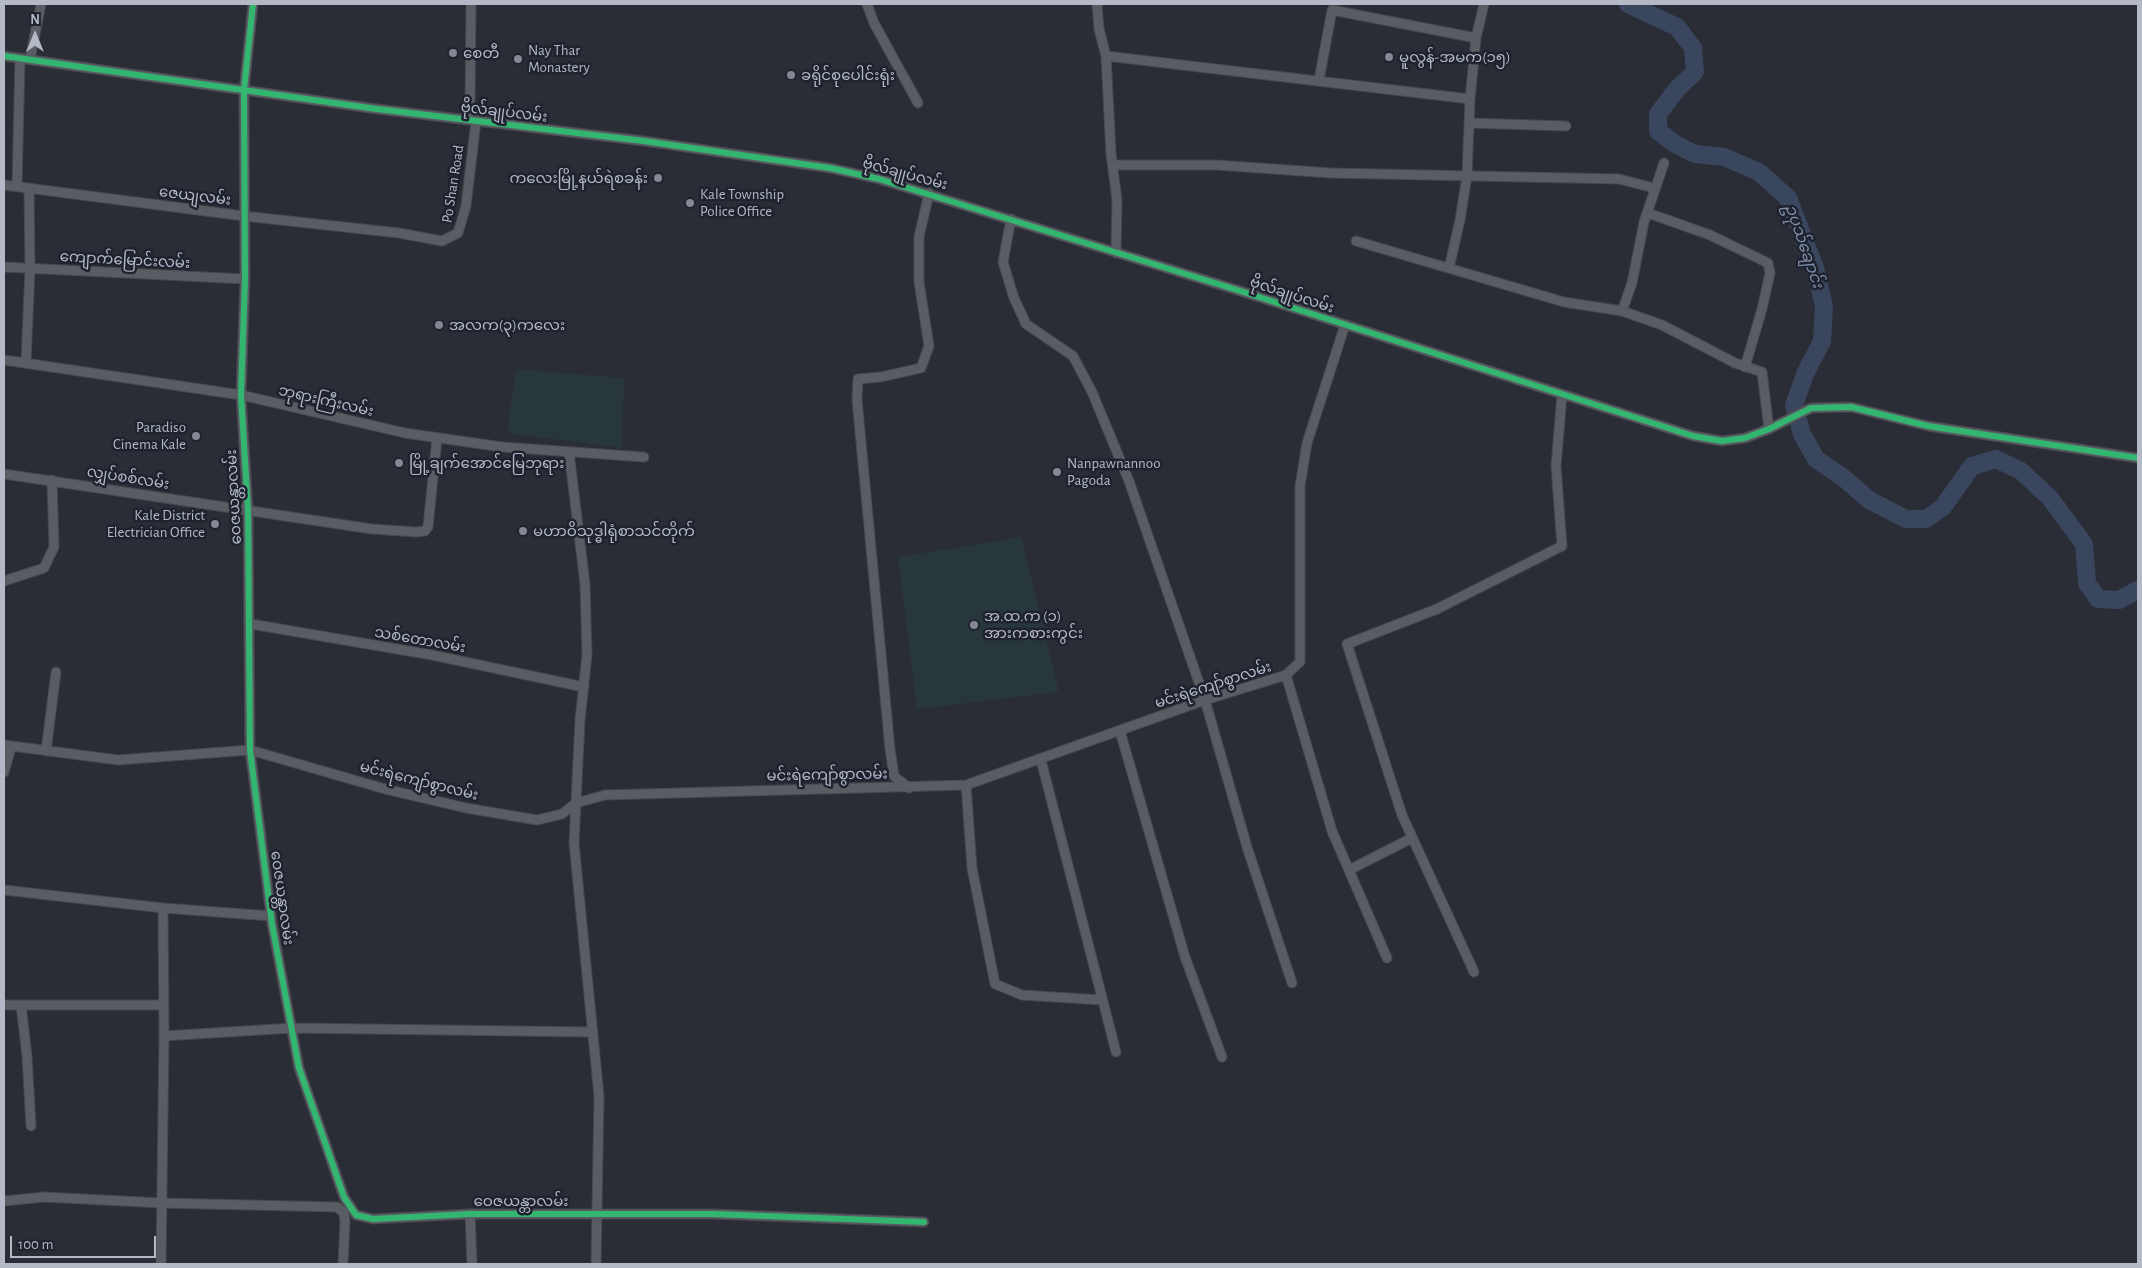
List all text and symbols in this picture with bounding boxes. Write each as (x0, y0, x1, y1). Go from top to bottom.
north arrow (10, 10, 60, 60)
text: N (30, 13, 40, 27)
place label: Nay Thar Monastery (528, 41, 590, 76)
place label: စေတီ (463, 44, 499, 62)
marker: စေတီ (447, 47, 459, 59)
place label: မူလွန်-အမက(၁၅) (1399, 48, 1511, 66)
marker: မူလွန်-အမက(၁၅) (1383, 51, 1395, 63)
marker: Nay Thar Monastery (512, 53, 524, 65)
place label: ခရိုင်စုပေါင်းရုံး (801, 66, 895, 84)
marker: ခရိုင်စုပေါင်းရုံး (785, 69, 797, 81)
street label: ဗိုလ်ချုပ်လမ်း (460, 98, 548, 126)
street label: Po Shan Road (438, 144, 468, 224)
street label: ဗိုလ်ချုပ်လမ်း (861, 154, 949, 194)
place label: ကလေးမြို့နယ်ရဲစခန်း (509, 169, 648, 187)
marker: ကလေးမြို့နယ်ရဲစခန်း (652, 172, 664, 184)
street label: ဇေယျလမ်း (158, 183, 232, 209)
place label: Kale Township Police Office (700, 185, 784, 220)
marker: Kale Township Police Office (684, 197, 696, 209)
water label: ဥပုသ်ချောင်း (1781, 202, 1827, 290)
street label: ကျောက်မြောင်းလမ်း (59, 248, 191, 272)
street label: ဗိုလ်ချုပ်လမ်း (1248, 273, 1336, 317)
place label: အလက(၃)ကလေး (449, 316, 565, 334)
marker: အလက(၃)ကလေး (433, 319, 445, 331)
street label: ဘုရားကြီးလမ်း (277, 381, 375, 421)
place label: Paradiso Cinema Kale (113, 418, 186, 453)
marker: Paradiso Cinema Kale (190, 430, 202, 442)
street label: ဝေဇယန္တာလမ်း (223, 449, 245, 545)
place label: မြို့ချက်အောင်မြေဘုရား (409, 454, 564, 472)
place label: Nanpawnannoo Pagoda (1067, 454, 1161, 489)
marker: မြို့ချက်အောင်မြေဘုရား (393, 457, 405, 469)
street label: လျှပ်စစ်လမ်း (85, 463, 171, 493)
marker: Nanpawnannoo Pagoda (1051, 466, 1063, 478)
place label: Kale District Electrician Office (107, 506, 205, 541)
marker: Kale District Electrician Office (209, 518, 221, 530)
place label: မဟာဝိသုဒ္ဓါရုံစာသင်တိုက် (533, 522, 695, 540)
marker: မဟာဝိသုဒ္ဓါရုံစာသင်တိုက် (517, 525, 529, 537)
place label: အ.ထ.က (၁) အားကစားကွင်း (984, 607, 1083, 642)
marker: အ.ထ.က (၁) အားကစားကွင်း (968, 619, 980, 631)
street label: သစ်တောလမ်း (373, 623, 467, 657)
street label: မင်းရဲကျော်စွာလမ်း (1152, 658, 1274, 712)
street label: မင်းရဲကျော်စွာလမ်း (358, 758, 480, 804)
street label: မင်းရဲကျော်စွာလမ်း (766, 765, 888, 785)
street label: ဝေဇယန္တာလမ်း (266, 850, 298, 946)
street label: ဝေဇယန္တာလမ်း (473, 1192, 569, 1210)
scale bar (12, 1226, 159, 1258)
text: 100 m (18, 1237, 53, 1252)

